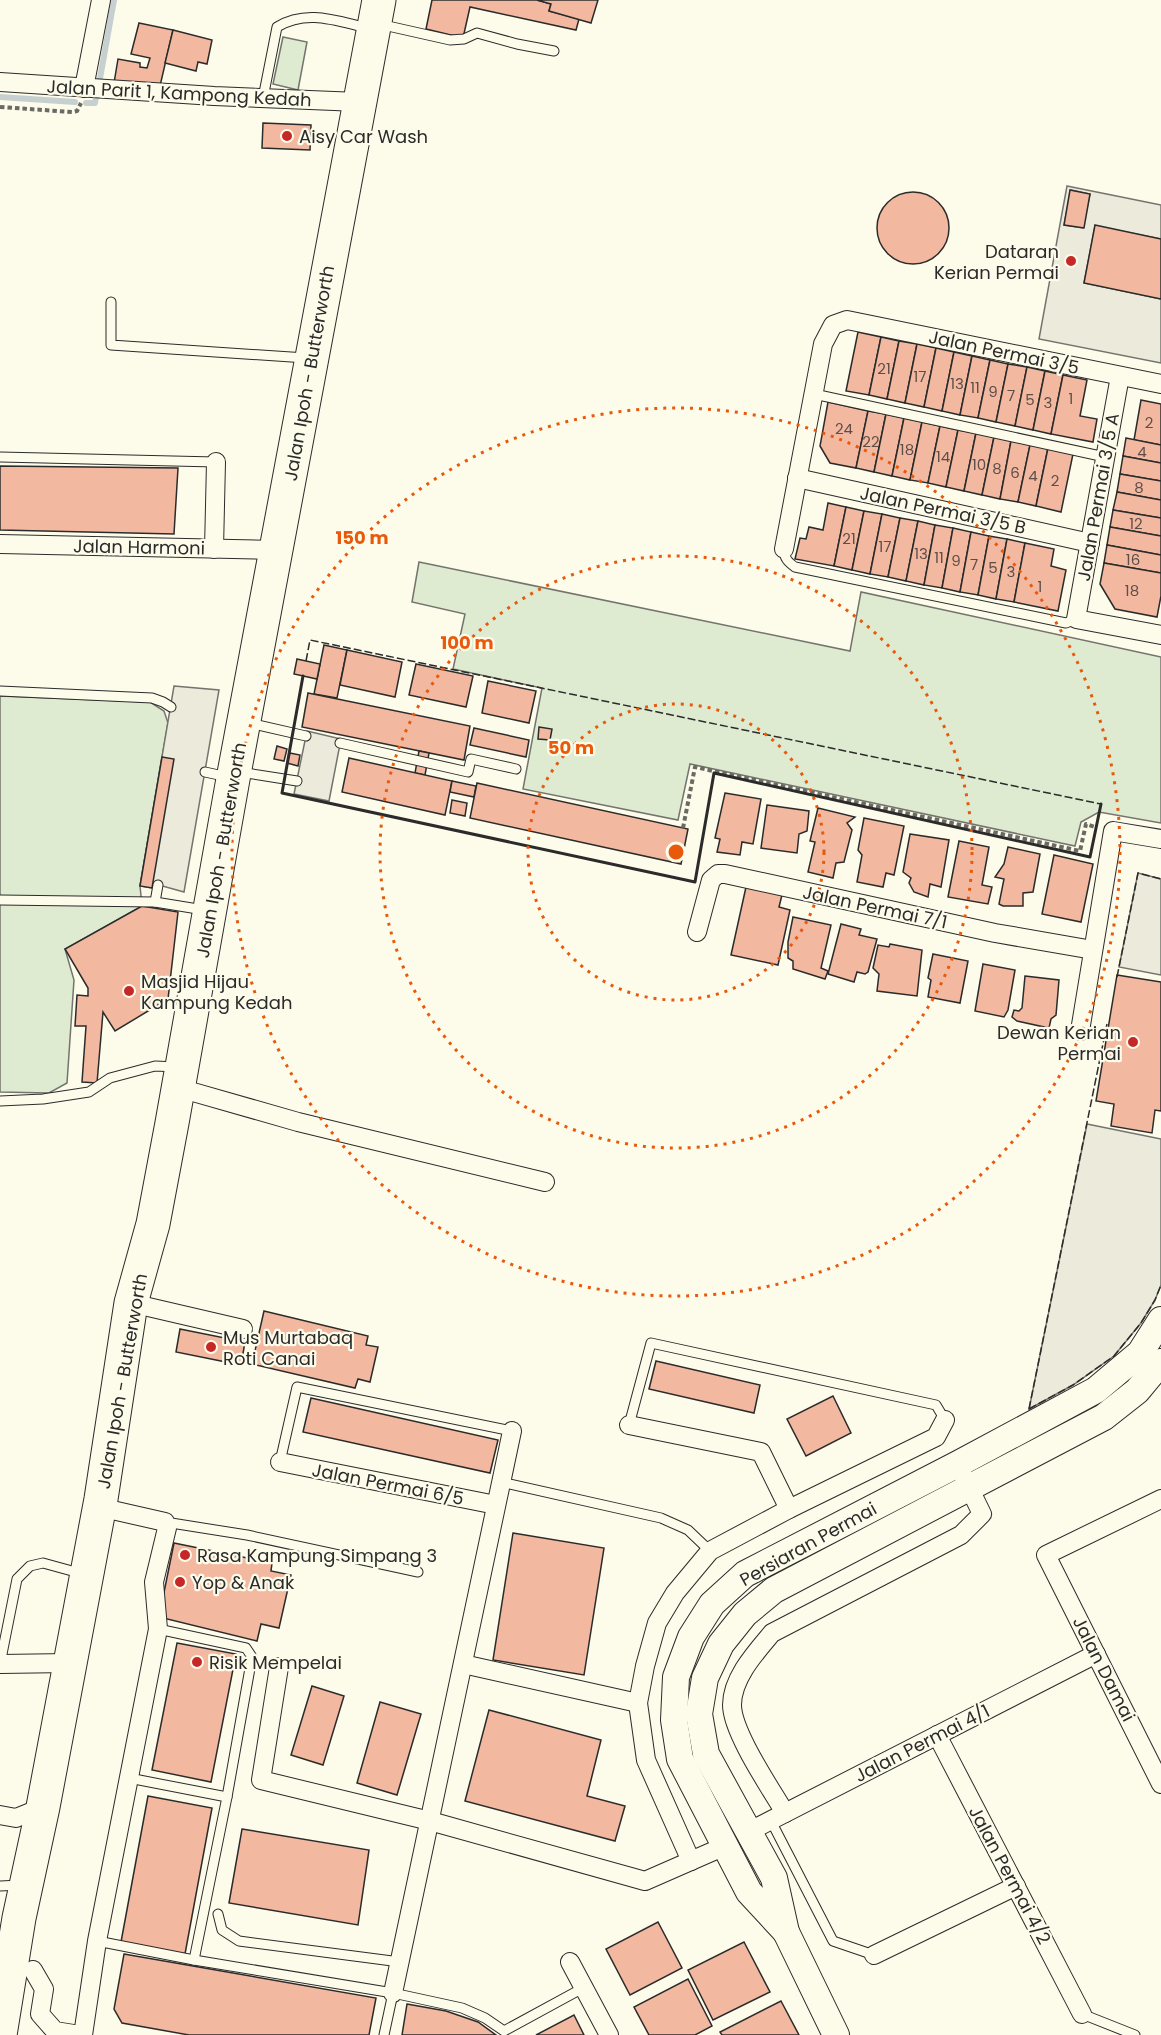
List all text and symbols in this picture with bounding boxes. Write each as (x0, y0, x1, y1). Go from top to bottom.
street label: Jalan Parit 1, Kampong Kedah (46, 74, 312, 112)
place label: Aisy Car Wash (299, 124, 428, 149)
marker: Aisy Car Wash (280, 129, 294, 143)
place label: Dataran Kerian Permai (934, 239, 1059, 285)
marker: Dataran Kerian Permai (1064, 254, 1078, 268)
street label: Jalan Ipoh - Butterworth (278, 263, 340, 483)
street label: Jalan Permai 3/5 (926, 324, 1082, 380)
house number: 21 (877, 358, 891, 379)
house number: 17 (914, 366, 927, 387)
house number: 13 (950, 373, 964, 394)
house number: 11 (970, 377, 980, 398)
house number: 9 (988, 381, 998, 402)
house number: 7 (1007, 385, 1015, 406)
house number: 1 (1069, 388, 1073, 409)
house number: 5 (1025, 389, 1035, 410)
house number: 3 (1044, 392, 1052, 413)
street label: Jalan Permai 3/5 A (1071, 411, 1125, 583)
house number: 2 (1145, 412, 1153, 433)
house number: 24 (835, 418, 853, 439)
house number: 22 (862, 431, 880, 452)
house number: 18 (900, 439, 914, 460)
house number: 4 (1137, 441, 1147, 462)
house number: 14 (936, 446, 950, 467)
house number: 10 (972, 454, 986, 475)
house number: 8 (992, 458, 1002, 479)
house number: 6 (1010, 462, 1020, 483)
house number: 4 (1028, 465, 1038, 486)
house number: 2 (1051, 470, 1059, 491)
house number: 8 (1134, 477, 1144, 498)
street label: Jalan Permai 3/5 B (858, 480, 1028, 540)
house number: 12 (1129, 513, 1143, 534)
text: 150 m (335, 525, 389, 550)
house number: 21 (842, 528, 856, 549)
street label: Jalan Harmoni (73, 533, 205, 561)
house number: 17 (879, 536, 892, 557)
house number: 13 (914, 543, 928, 564)
house number: 11 (934, 547, 944, 568)
house number: 16 (1126, 549, 1140, 570)
house number: 9 (951, 550, 961, 571)
house number: 7 (970, 554, 978, 575)
house number: 5 (988, 557, 998, 578)
house number: 3 (1007, 561, 1015, 582)
house number: 1 (1038, 576, 1042, 597)
house number: 18 (1125, 580, 1139, 601)
text: 100 m (440, 630, 494, 655)
text: 50 m (548, 735, 594, 760)
street label: Jalan Ipoh - Butterworth (190, 740, 252, 960)
centre of rings (666, 842, 686, 862)
street label: Jalan Permai 7/1 (800, 879, 950, 935)
place label: Masjid Hijau Kampung Kedah (141, 969, 292, 1015)
marker: Masjid Hijau Kampung Kedah (122, 984, 136, 998)
place label: Dewan Kerian Permai (997, 1020, 1121, 1066)
marker: Dewan Kerian Permai (1126, 1035, 1140, 1049)
street label: Jalan Ipoh - Butterworth (91, 1271, 153, 1491)
place label: Mus Murtabaq Roti Canai (223, 1325, 353, 1371)
marker: Mus Murtabaq Roti Canai (204, 1340, 218, 1354)
street label: Jalan Permai 6/5 (310, 1457, 466, 1511)
street label: Persiaran Permai (735, 1496, 881, 1592)
place label: Rasa Kampung Simpang 3 (197, 1543, 437, 1568)
marker: Rasa Kampung Simpang 3 (178, 1548, 192, 1562)
place label: Yop & Anak (192, 1570, 295, 1595)
marker: Yop & Anak (173, 1575, 187, 1589)
street label: Jalan Damai (1067, 1612, 1141, 1726)
place label: Risik Mempelai (209, 1650, 342, 1675)
marker: Risik Mempelai (190, 1655, 204, 1669)
street label: Jalan Permai 4/1 (850, 1698, 994, 1788)
street label: Jalan Permai 4/2 (963, 1802, 1057, 1948)

